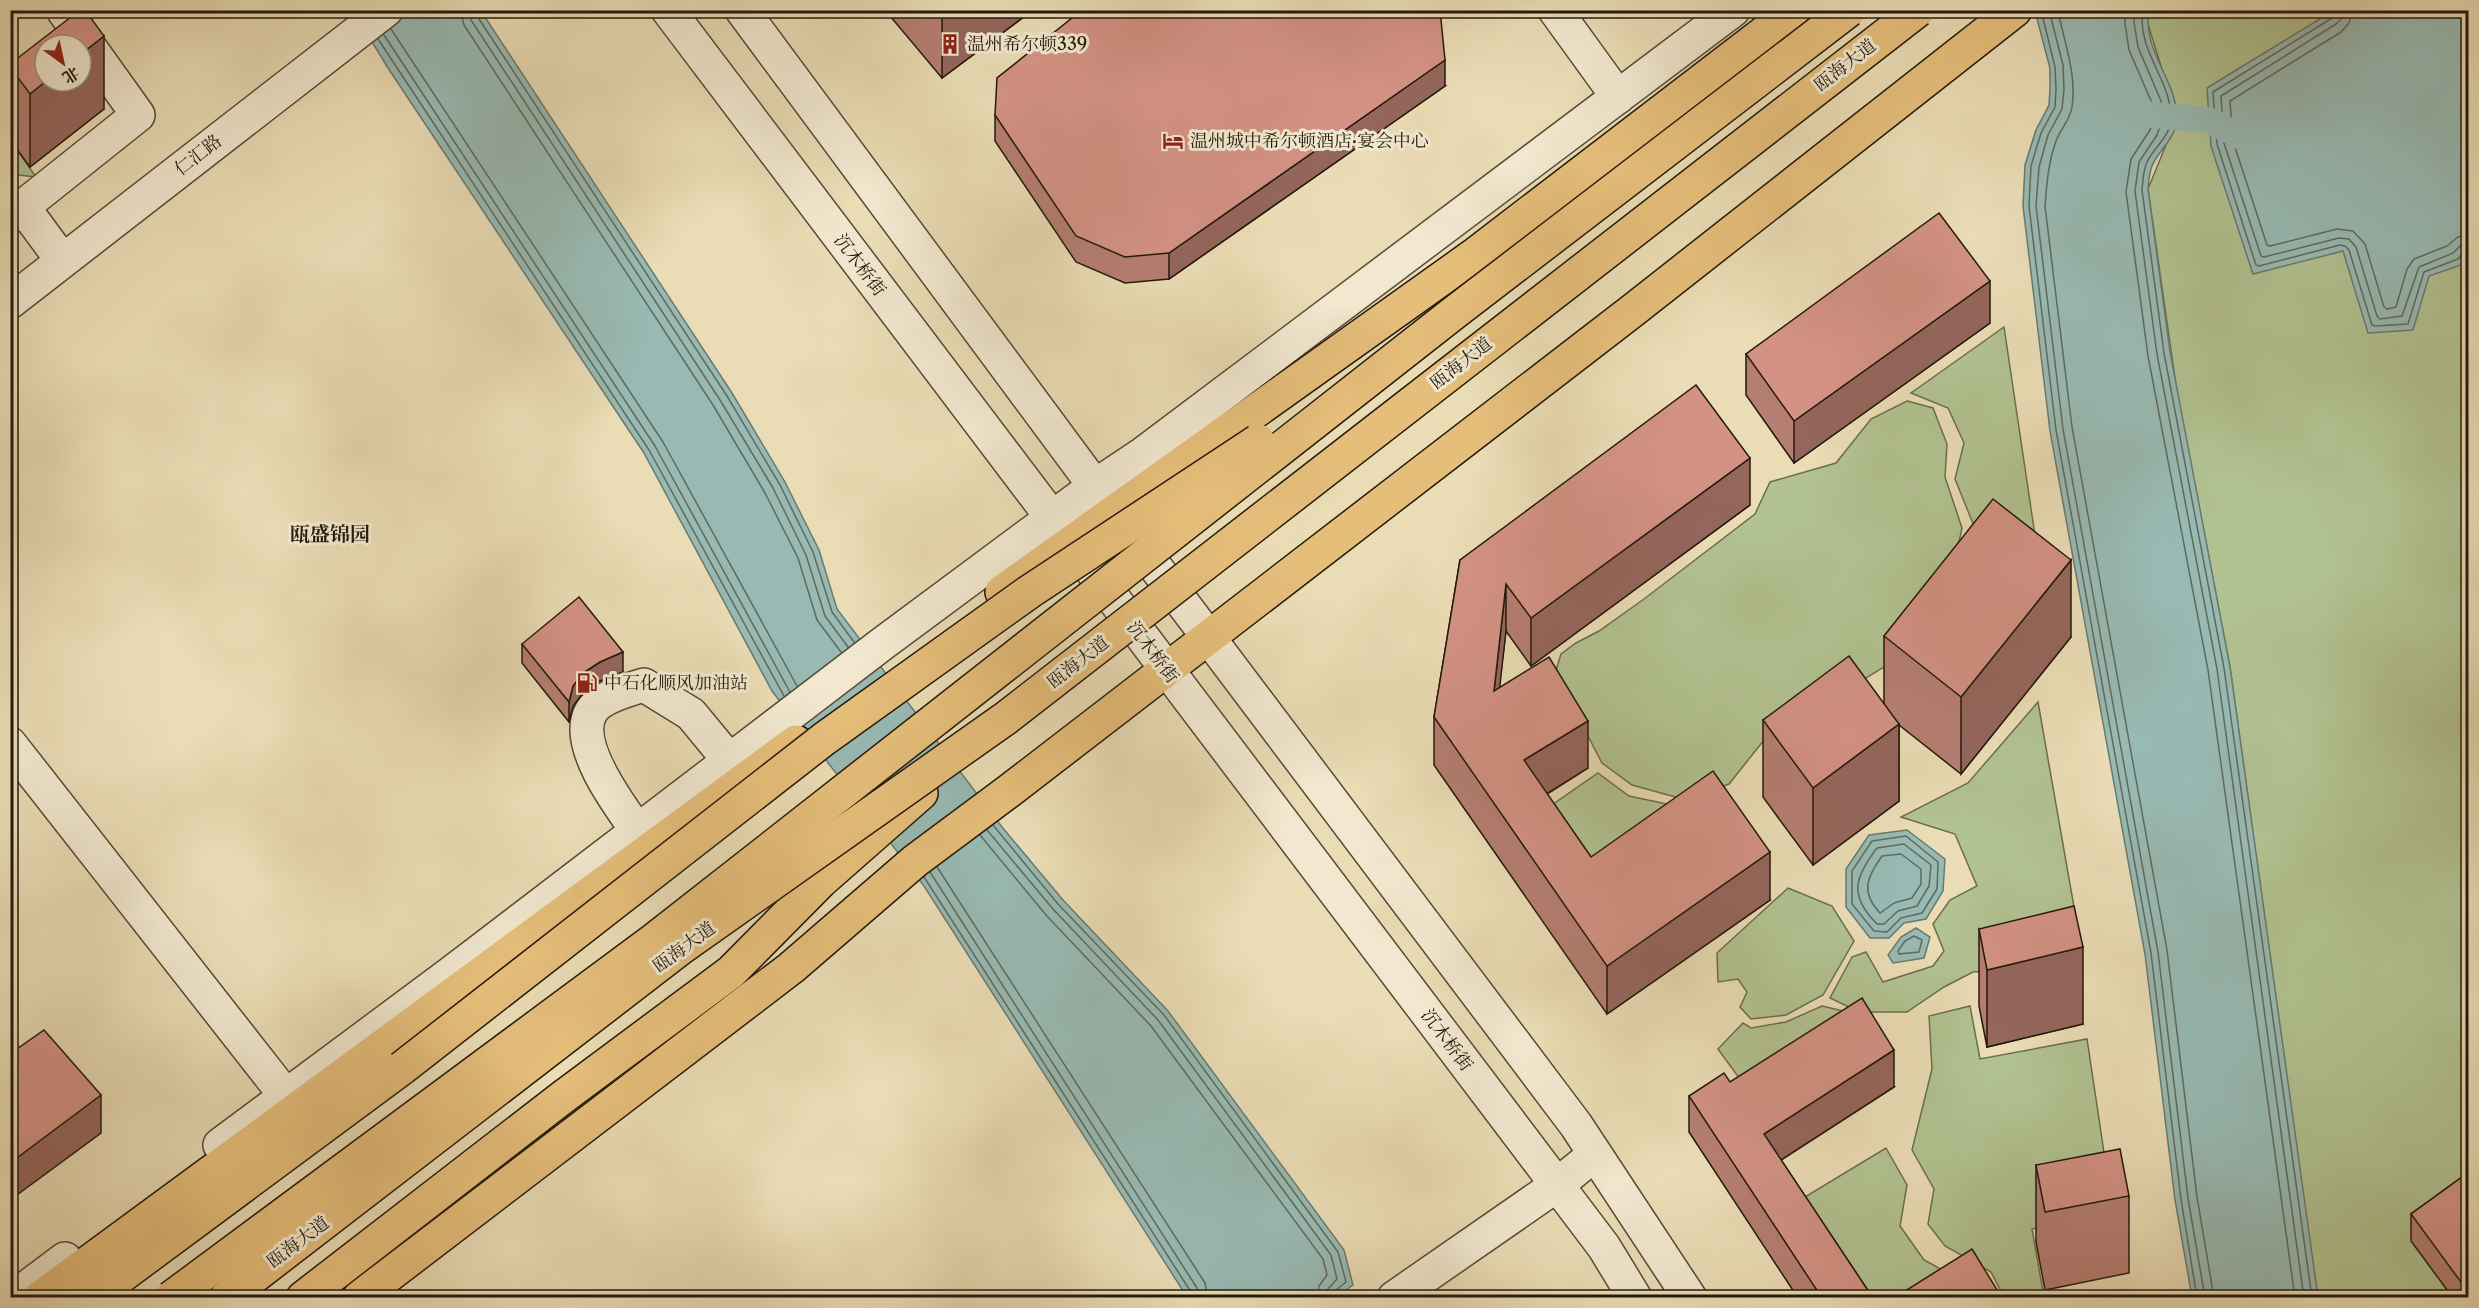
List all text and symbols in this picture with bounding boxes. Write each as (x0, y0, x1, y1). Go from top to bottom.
building icon: 温州希尔顿339 (938, 32, 962, 56)
north arrow (33, 33, 93, 93)
place label: 温州希尔顿339 (967, 33, 1087, 55)
street label: 瓯海大道 (1810, 34, 1880, 96)
text: 北 (59, 63, 83, 88)
hotel icon: 温州城中希尔顿酒店·宴会中心 (1161, 129, 1185, 153)
street label: 仁汇路 (170, 130, 226, 180)
place label: 温州城中希尔顿酒店·宴会中心 (1190, 130, 1429, 152)
street label: 沉木桥街 (830, 230, 890, 300)
street label: 瓯海大道 (1426, 332, 1496, 394)
district label: 瓯盛锦园 (290, 522, 370, 546)
street label: 沉木桥街 (1123, 617, 1183, 687)
street label: 瓯海大道 (1043, 631, 1113, 693)
fuel station icon: 中石化顺风加油站 (575, 671, 599, 695)
place label: 中石化顺风加油站 (604, 672, 748, 694)
street label: 瓯海大道 (648, 917, 720, 977)
street label: 沉木桥街 (1417, 1005, 1477, 1075)
street label: 瓯海大道 (263, 1212, 333, 1272)

